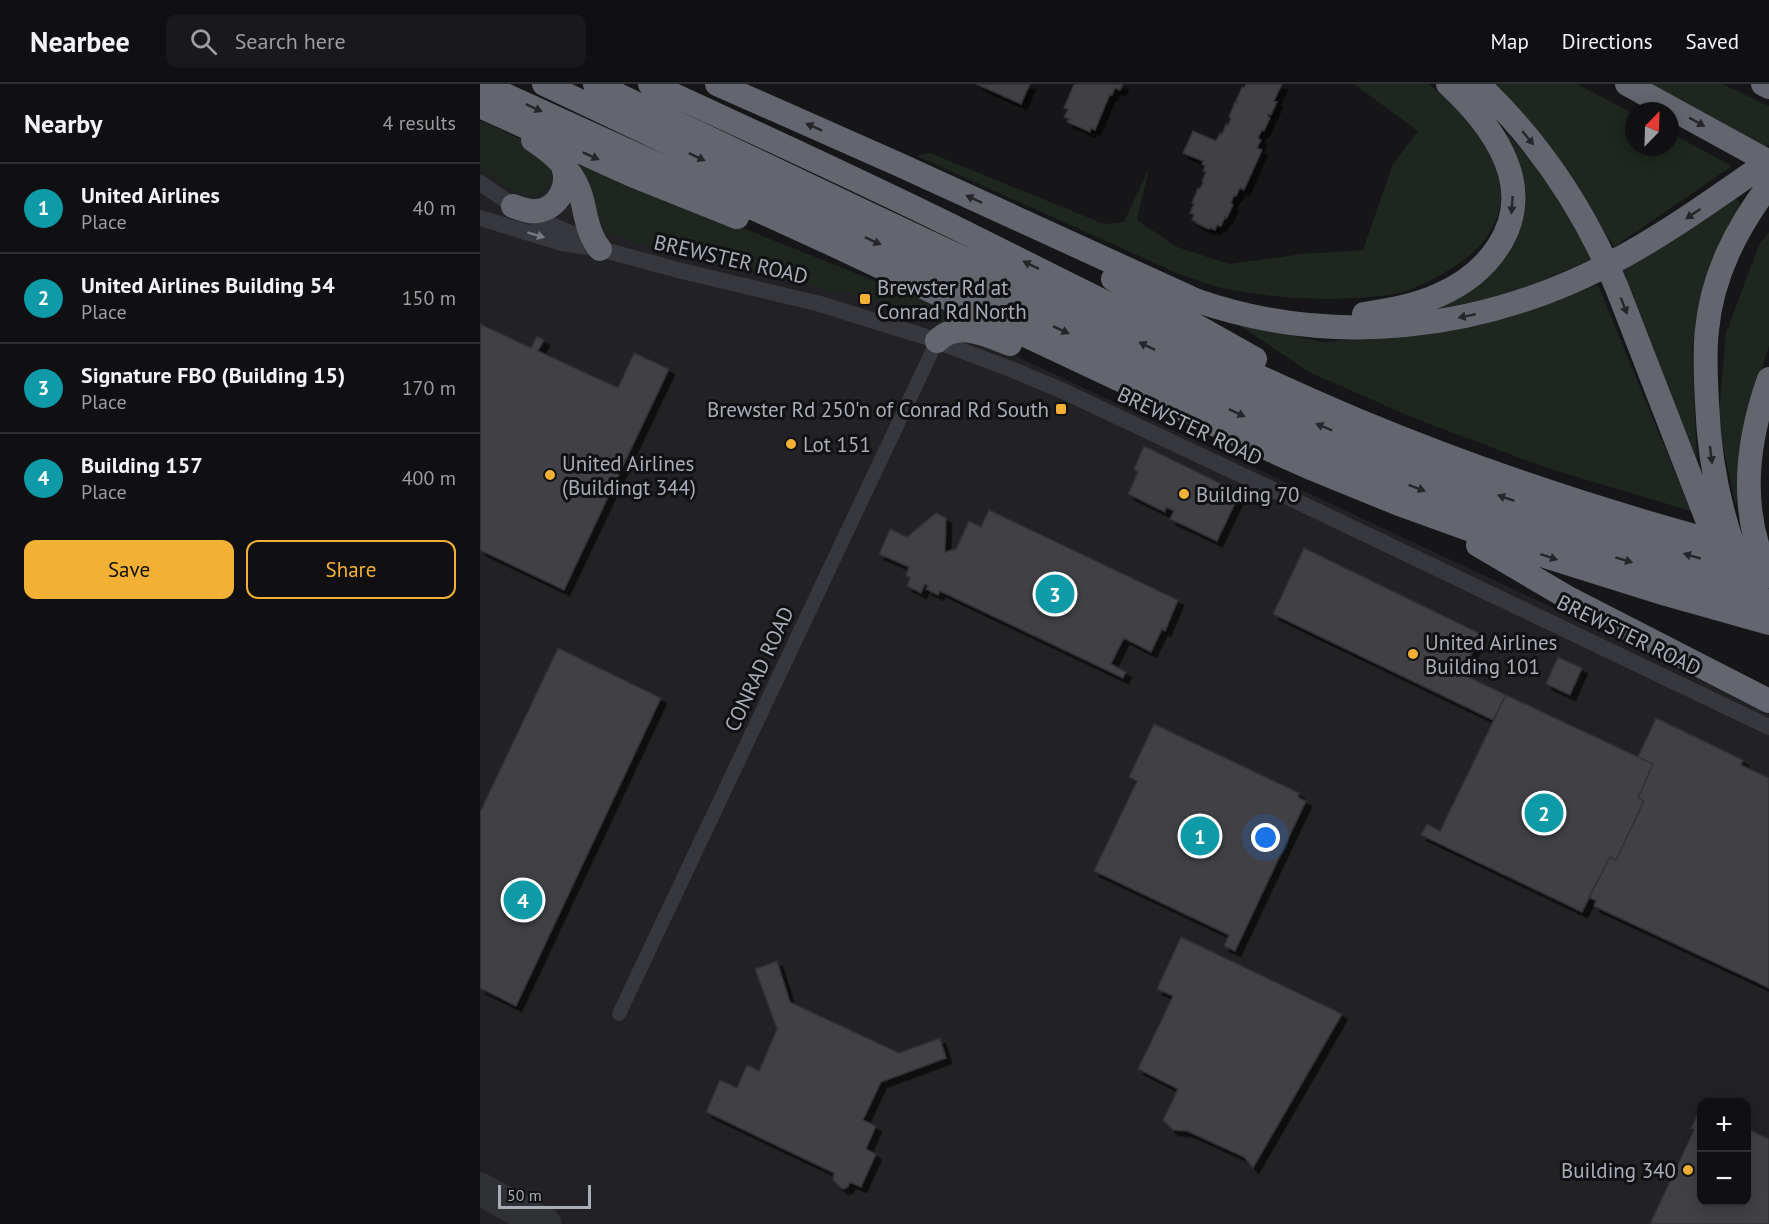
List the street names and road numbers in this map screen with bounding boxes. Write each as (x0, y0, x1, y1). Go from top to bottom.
street label: BREWSTER ROAD (651, 228, 811, 290)
street label: BREWSTER ROAD (1113, 381, 1267, 471)
street label: BREWSTER ROAD (1553, 588, 1705, 682)
street label: CONRAD ROAD (718, 602, 800, 736)

